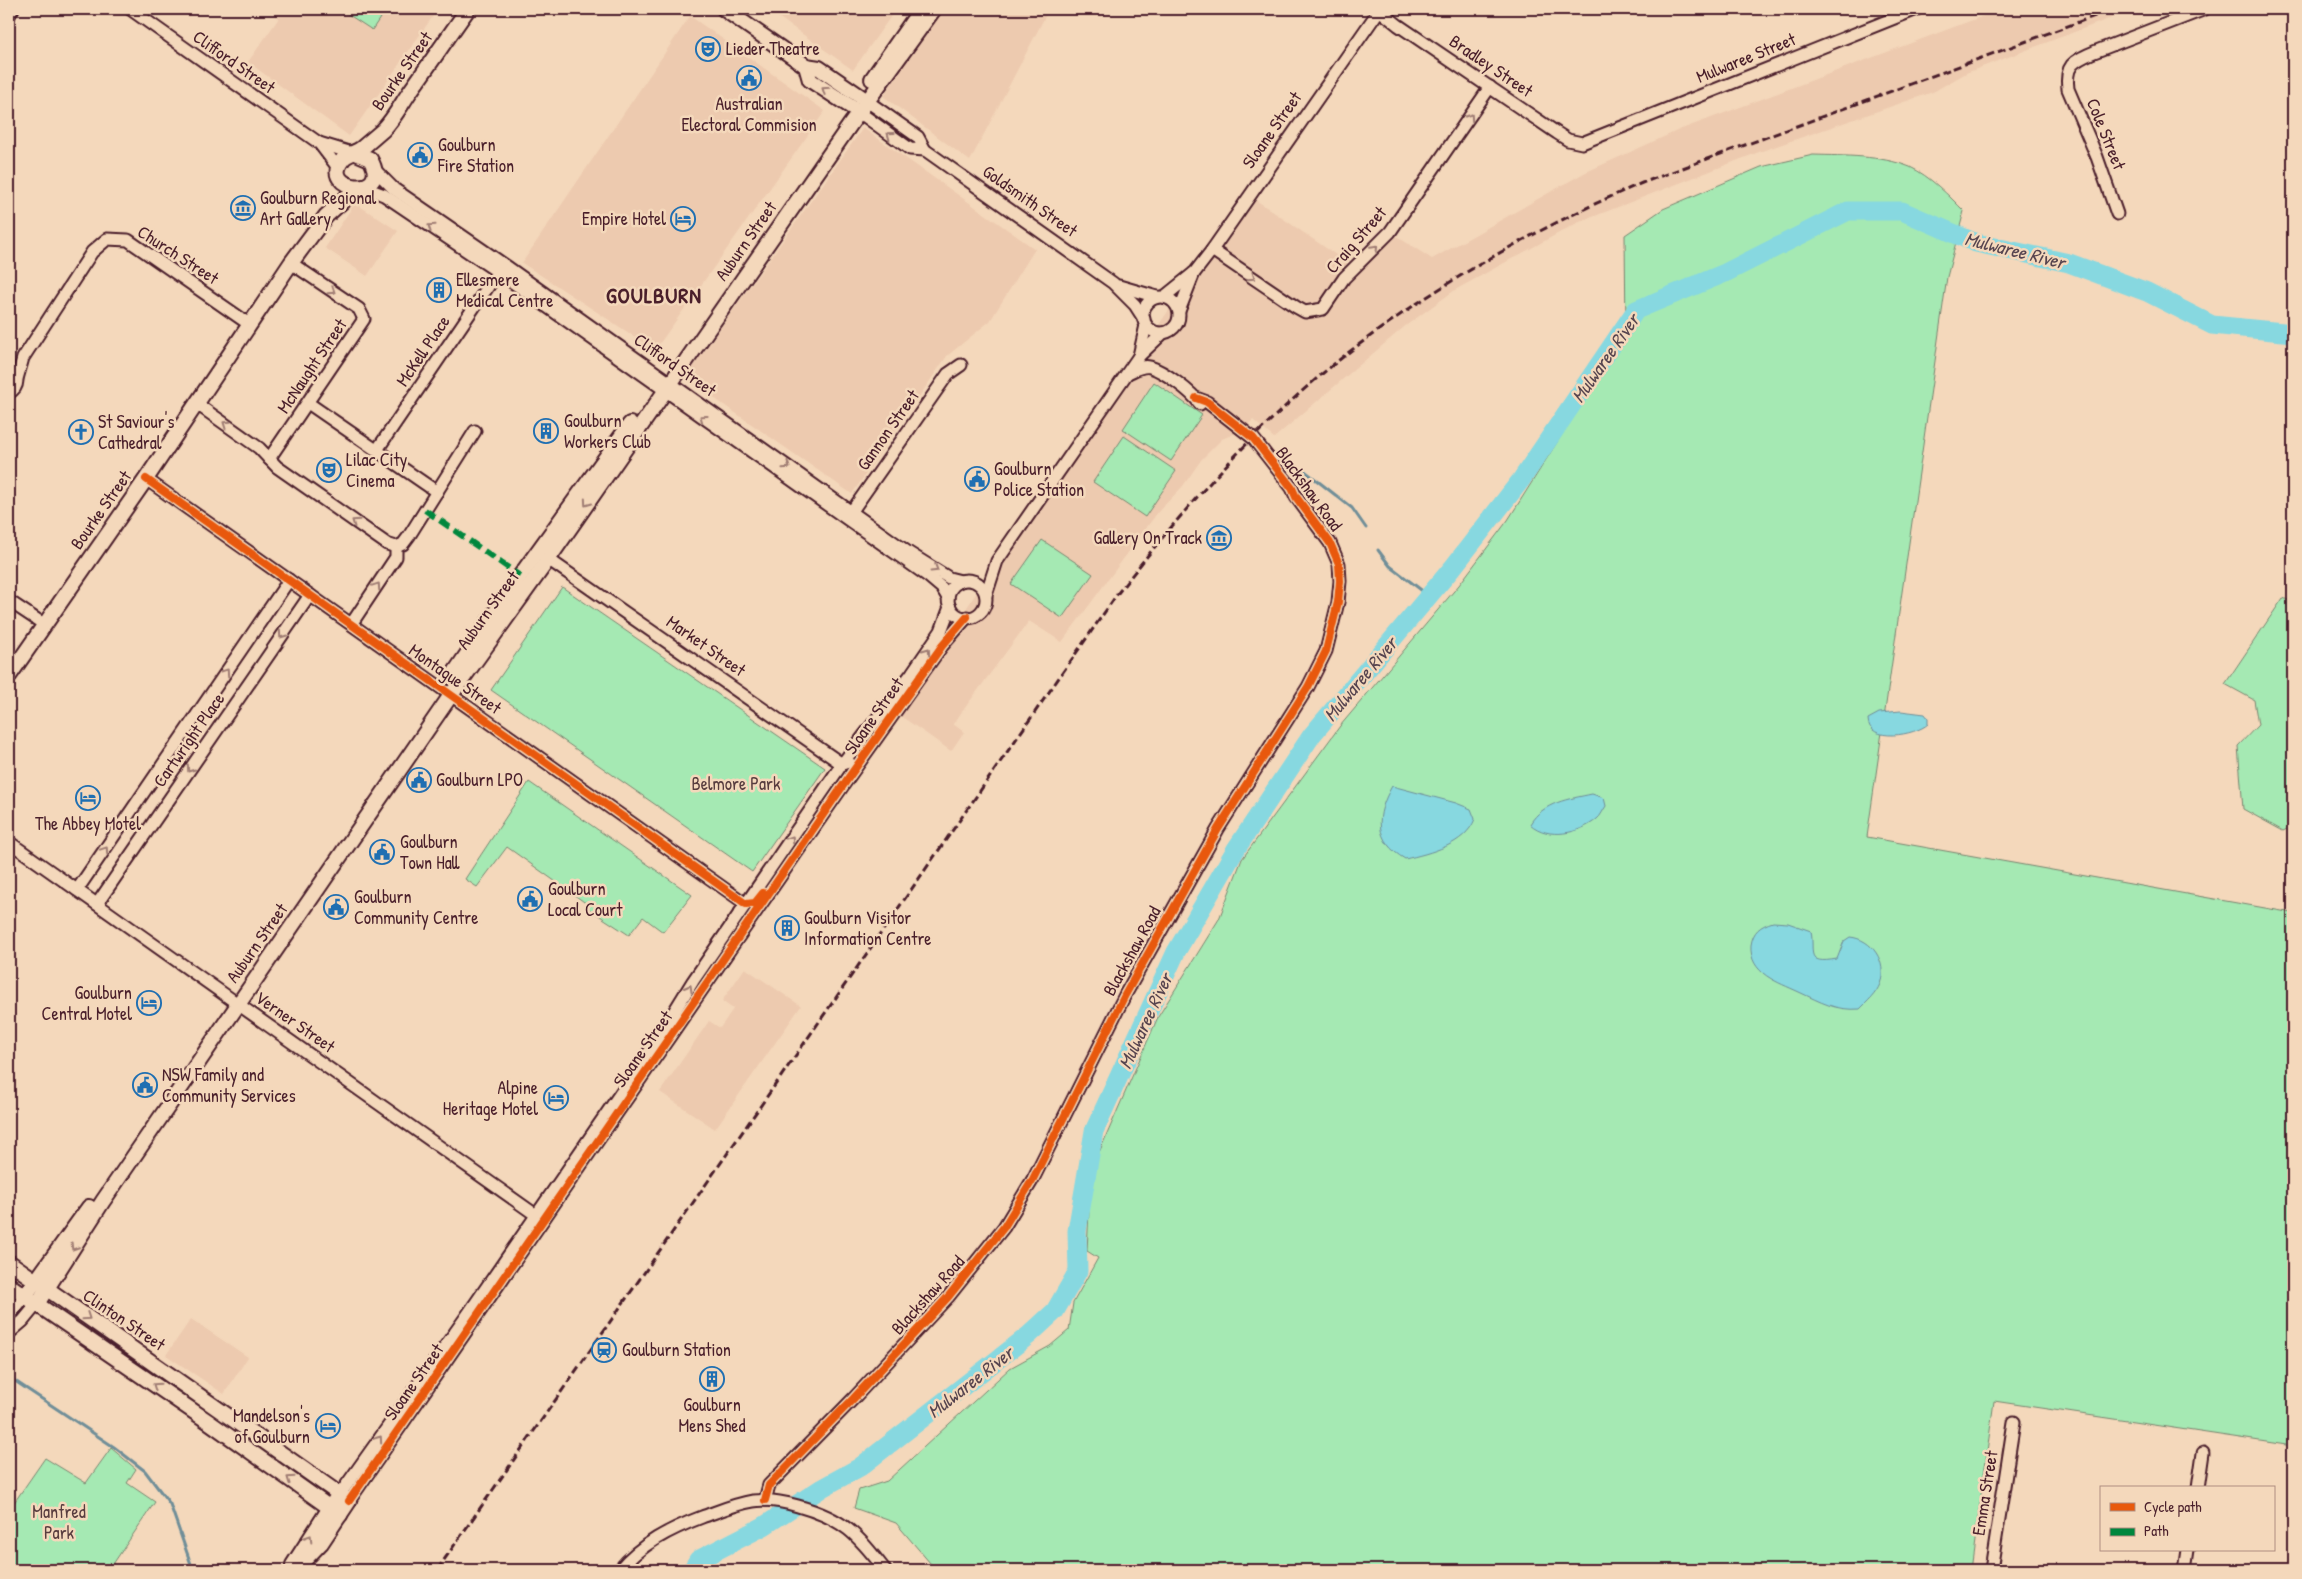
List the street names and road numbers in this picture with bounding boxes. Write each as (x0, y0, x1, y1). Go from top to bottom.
street label: Clifford Street (188, 24, 281, 100)
street label: Bourke Street (365, 26, 438, 115)
street label: Mulwaree Street (1692, 26, 1800, 89)
street label: Bradley Street (1445, 28, 1539, 103)
street label: Sloane Street (1236, 86, 1308, 173)
street label: Cole Street (2081, 94, 2132, 174)
street label: Goldsmith Street (978, 159, 1083, 243)
street label: Auburn Street (709, 195, 783, 285)
street label: Craig Street (1319, 200, 1392, 279)
street label: Church Street (133, 219, 224, 291)
street label: McKell Place (390, 310, 456, 391)
street label: McNaught Street (271, 313, 353, 418)
street label: Clifford Street (629, 327, 722, 403)
street label: Gannon Street (851, 384, 925, 475)
street label: Blackshaw Road (1270, 441, 1349, 536)
street label: Bourke Street (64, 465, 137, 554)
street label: Auburn Street (451, 565, 525, 654)
street label: Market Street (662, 609, 752, 683)
street label: Montague Street (404, 637, 507, 720)
street label: Sloane Street (838, 672, 910, 759)
street label: Cartwright Place (147, 688, 230, 792)
street label: Auburn Street (220, 897, 294, 987)
street label: Blackshaw Road (1097, 901, 1166, 1000)
street label: Verner Street (250, 985, 341, 1059)
street label: Sloane Street (607, 1005, 679, 1092)
street label: Blackshaw Road (885, 1250, 970, 1340)
street label: Clinton Street (78, 1283, 171, 1357)
street label: Sloane Street (378, 1338, 450, 1425)
street label: Emma Street (1965, 1448, 2004, 1537)

